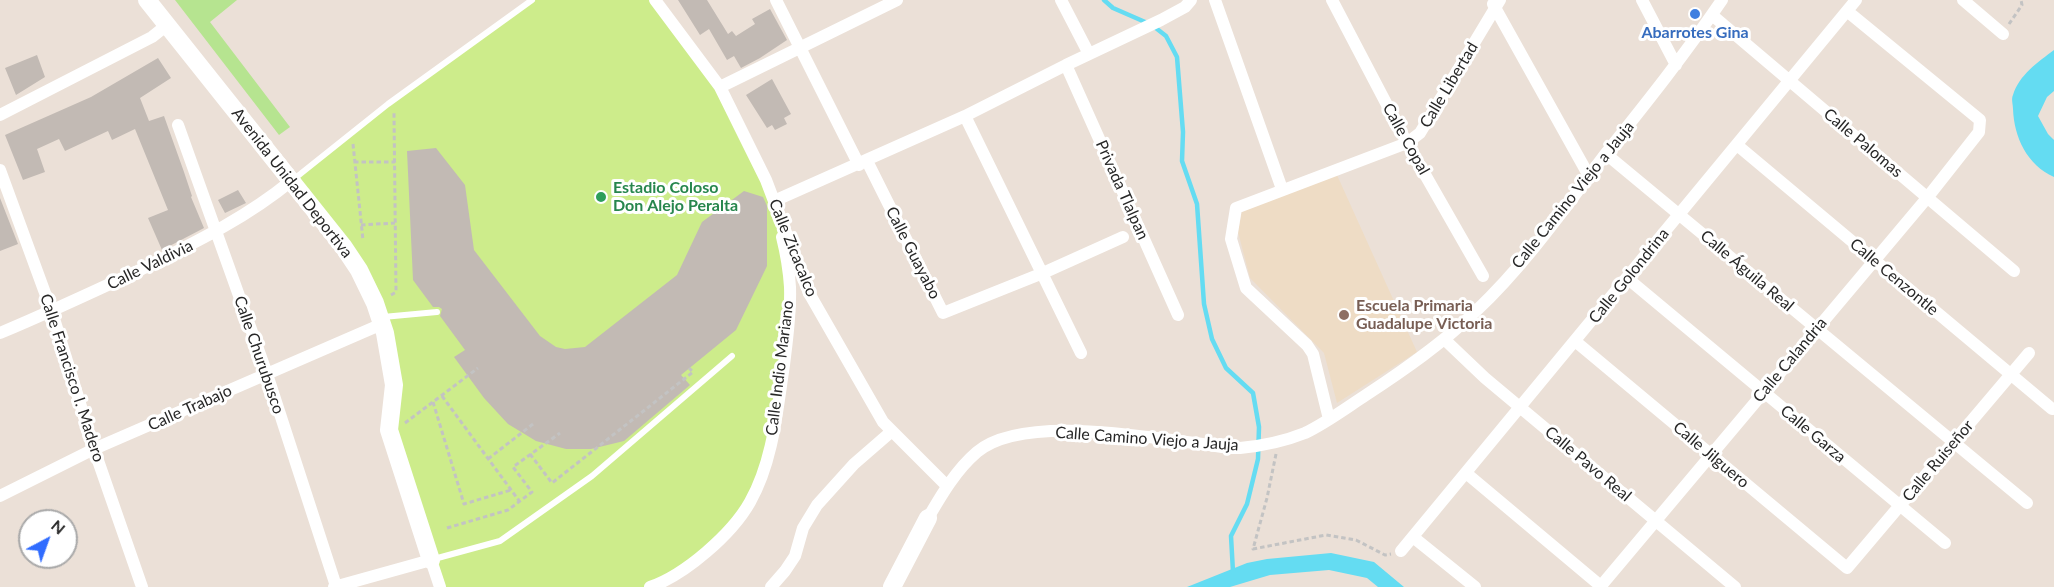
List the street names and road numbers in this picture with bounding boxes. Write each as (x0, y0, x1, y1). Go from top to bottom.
street label: Calle Libertad (1416, 39, 1482, 131)
street label: Calle Copal (1378, 100, 1434, 178)
street label: Avenida Unidad Deportiva (227, 104, 357, 262)
street label: Calle Palomas (1820, 104, 1906, 182)
street label: Calle Camino Viejo a Jauja (1508, 118, 1638, 272)
street label: Privada Tlalpan (1092, 137, 1152, 243)
street label: Calle Zicacalco (765, 196, 821, 300)
street label: Calle Guayabo (882, 204, 944, 302)
street label: Calle Golondrina (1585, 225, 1673, 327)
street label: Calle Águila Real (1696, 226, 1798, 316)
street label: Calle Cenzontle (1846, 234, 1942, 320)
street label: Calle Valdivia (104, 236, 196, 294)
street label: Calle Francisco I. Madero (36, 292, 108, 464)
street label: Calle Churubusco (230, 294, 288, 416)
street label: Calle Indio Mariano (762, 299, 798, 437)
street label: Calle Calandria (1749, 314, 1831, 406)
street label: Calle Trabajo (145, 381, 235, 435)
street label: Calle Garza (1776, 401, 1850, 467)
street label: Calle Ruiseñor (1898, 416, 1978, 506)
street label: Calle Jilguero (1669, 418, 1753, 492)
street label: Calle Pavo Real (1541, 422, 1635, 506)
street label: Calle Camino Viejo a Jauja (1055, 423, 1239, 455)

